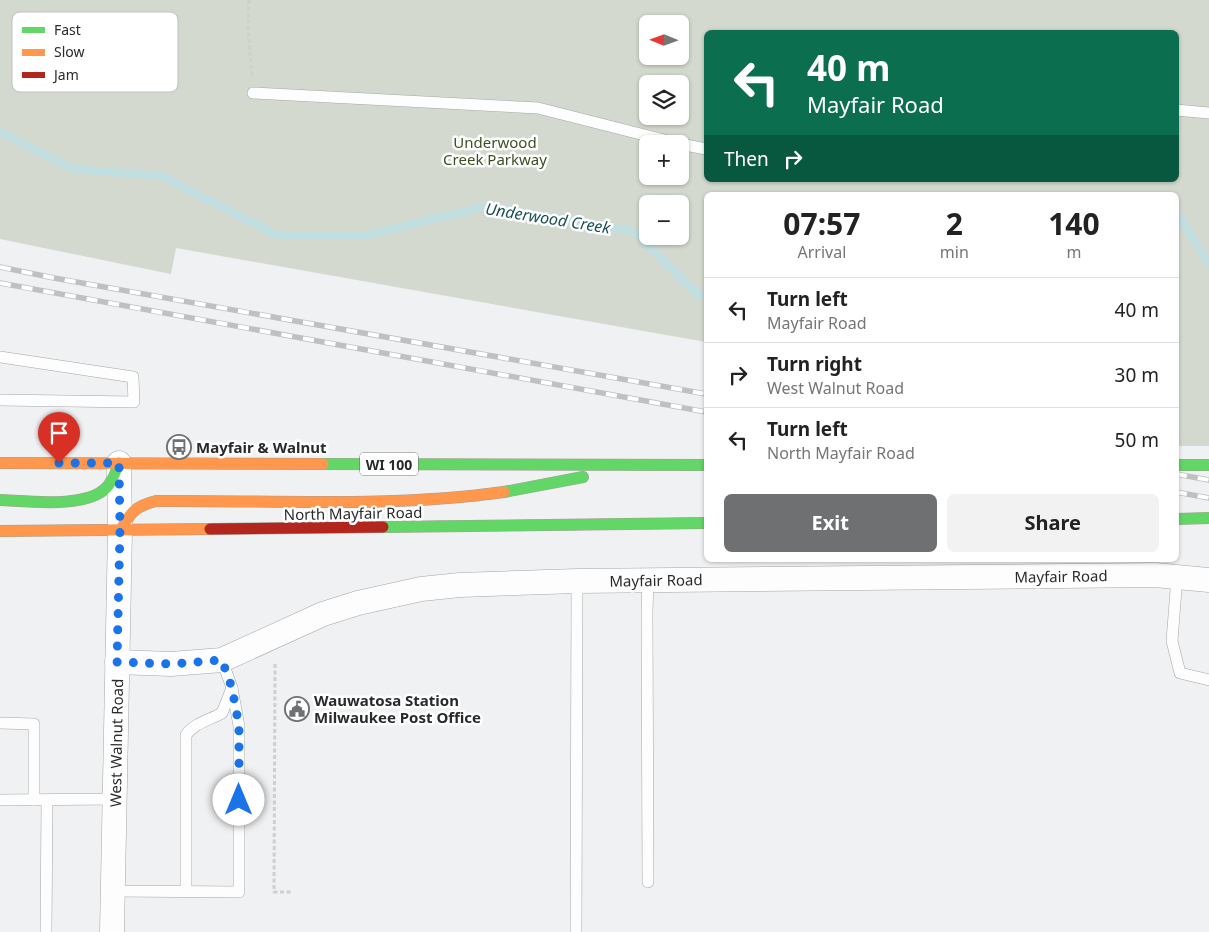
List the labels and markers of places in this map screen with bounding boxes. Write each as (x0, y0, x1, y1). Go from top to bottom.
pin (38, 412, 80, 463)
bus stop icon: Mayfair & Walnut (166, 434, 192, 460)
place label: Mayfair & Walnut (196, 437, 327, 457)
place label: Wauwatosa Station Milwaukee Post Office (314, 690, 481, 727)
public building icon: Wauwatosa Station Milwaukee Post Office (284, 696, 310, 722)

